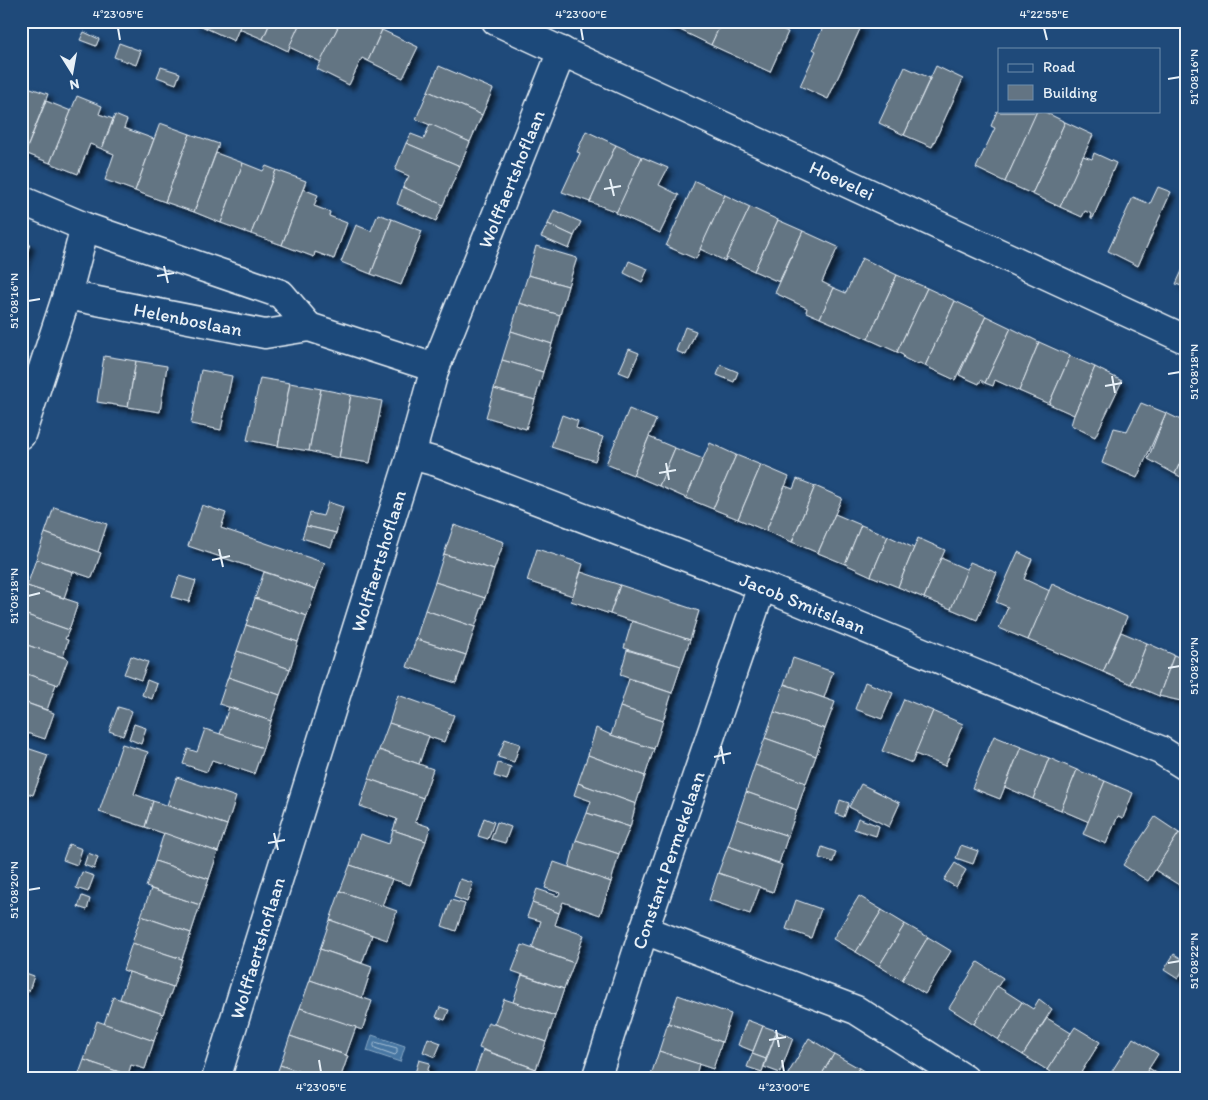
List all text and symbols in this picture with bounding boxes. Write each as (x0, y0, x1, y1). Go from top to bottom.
text: 4°23'05"E (93, 7, 144, 21)
text: 4°23'00"E (555, 7, 607, 21)
text: 4°22'55"E (1019, 7, 1069, 21)
north arrow (48, 48, 98, 98)
legend (998, 48, 1160, 112)
text: 51°08'16"N (1187, 49, 1201, 105)
text: Road (1043, 58, 1076, 76)
text: N (68, 75, 81, 94)
text: Building (1043, 84, 1097, 102)
street label: Wolffaertshoflaan (473, 107, 550, 252)
street label: Hoevelei (806, 155, 878, 205)
text: 51°08'16"N (7, 273, 21, 329)
street label: Helenboslaan (132, 298, 244, 341)
text: 51°08'18"N (1187, 344, 1201, 400)
street label: Wolffaertshoflaan (346, 487, 411, 635)
text: 51°08'18"N (7, 568, 21, 624)
street label: Jacob Smitslaan (736, 568, 869, 639)
text: 51°08'20"N (1187, 637, 1201, 695)
street label: Constant Permekelaan (627, 768, 710, 952)
text: 51°08'20"N (7, 861, 21, 919)
street label: Wolffaertshoflaan (225, 874, 290, 1022)
text: 51°08'22"N (1187, 933, 1201, 989)
text: 4°23'05"E (296, 1080, 347, 1094)
text: 4°23'00"E (758, 1080, 810, 1094)

